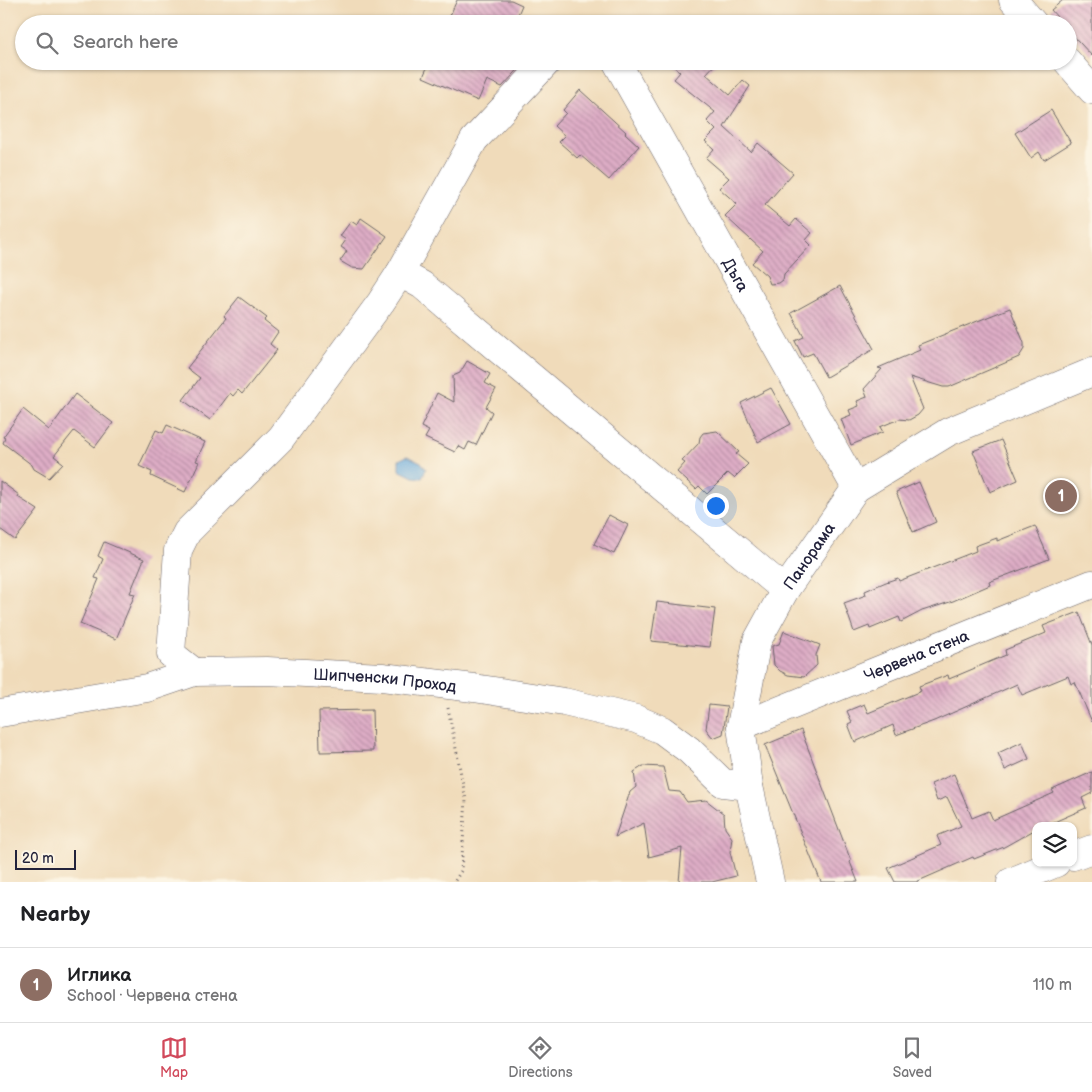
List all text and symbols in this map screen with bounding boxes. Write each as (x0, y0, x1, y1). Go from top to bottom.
search box (15, 15, 1077, 70)
icon: search (33, 29, 61, 57)
text: Search here (73, 31, 178, 54)
street label: Дъга (718, 255, 752, 296)
pin: 1 (1045, 477, 1077, 515)
your location (703, 493, 729, 519)
street label: Панорама (780, 519, 840, 594)
street label: Червена стена (862, 627, 973, 686)
street label: Шипченски Проход (313, 665, 458, 697)
map controls (1032, 822, 1077, 867)
button: layers (1032, 822, 1077, 867)
scale bar (15, 847, 76, 870)
text: 20 m (22, 850, 54, 867)
text: Nearby (20, 902, 90, 927)
text: Иглика (67, 964, 131, 987)
text: 1 (33, 976, 39, 995)
text: 110 m (1033, 976, 1072, 995)
text: School · Червена стена (67, 987, 238, 1006)
tab: Map (160, 1034, 188, 1081)
tab: Directions (508, 1034, 573, 1081)
tab: Saved (893, 1034, 932, 1081)

